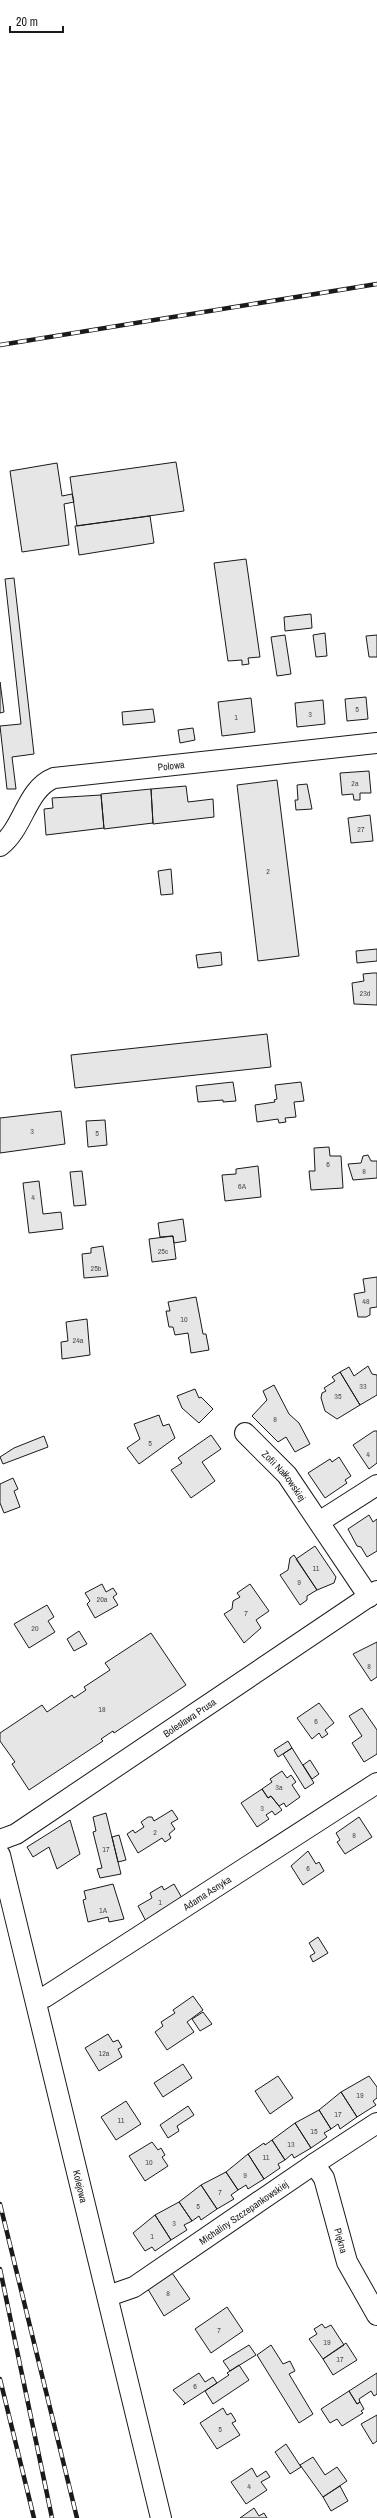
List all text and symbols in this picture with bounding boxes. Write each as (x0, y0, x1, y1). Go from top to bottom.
scale bar (10, 8, 63, 34)
text: 20 m (16, 14, 38, 30)
house number: 5 (355, 704, 359, 714)
house number: 3 (308, 709, 312, 719)
house number: 1 (234, 712, 238, 722)
street label: Polowa (157, 757, 186, 773)
house number: 2a (351, 778, 359, 788)
house number: 27 (357, 824, 365, 834)
house number: 2 (266, 866, 270, 876)
house number: 23d (360, 988, 371, 998)
house number: 3 (30, 1126, 34, 1136)
house number: 5 (95, 1128, 99, 1138)
house number: 6 (326, 1159, 330, 1169)
house number: 8 (362, 1166, 366, 1176)
house number: 6A (238, 1181, 247, 1191)
house number: 4 (31, 1192, 35, 1202)
house number: 25c (158, 1246, 169, 1256)
house number: 25b (91, 1263, 102, 1273)
house number: 48 (362, 1296, 370, 1306)
house number: 10 (180, 1314, 188, 1324)
house number: 24a (73, 1335, 84, 1345)
house number: 33 (359, 1381, 367, 1391)
house number: 35 (334, 1391, 342, 1401)
house number: 8 (273, 1414, 277, 1424)
house number: 5 (148, 1438, 152, 1448)
street label: Zofii Nałkowskiej (259, 1447, 309, 1504)
house number: 4 (366, 1449, 370, 1459)
house number: 11 (313, 1563, 320, 1573)
house number: 9 (297, 1577, 301, 1587)
house number: 20a (97, 1594, 108, 1604)
house number: 7 (244, 1608, 248, 1618)
house number: 20 (31, 1623, 39, 1633)
house number: 8 (367, 1661, 371, 1671)
street label: Bolesława Prusa (160, 1695, 219, 1740)
house number: 18 (98, 1704, 106, 1714)
house number: 6 (314, 1716, 318, 1726)
house number: 3a (275, 1782, 283, 1792)
house number: 3 (260, 1803, 264, 1813)
house number: 2 (153, 1827, 157, 1837)
house number: 8 (352, 1830, 356, 1840)
house number: 17 (102, 1844, 110, 1854)
house number: 6 (306, 1863, 310, 1873)
street label: Adama Asnyka (179, 1872, 234, 1914)
house number: 1 (158, 1897, 162, 1907)
house number: 1A (99, 1905, 108, 1915)
house number: 12a (99, 2048, 110, 2058)
house number: 19 (356, 2090, 364, 2100)
house number: 17 (334, 2109, 342, 2119)
house number: 11 (118, 2115, 125, 2125)
house number: 15 (310, 2126, 318, 2136)
house number: 13 (287, 2139, 295, 2149)
house number: 11 (263, 2152, 270, 2162)
house number: 10 (145, 2157, 153, 2167)
street label: Kolejowa (70, 2169, 91, 2205)
house number: 9 (243, 2170, 247, 2180)
street label: Michaliny Szczepankowskiej (196, 2177, 291, 2247)
house number: 7 (218, 2187, 222, 2197)
house number: 5 (196, 2201, 200, 2211)
house number: 3 (172, 2218, 176, 2228)
street label: Piękna (331, 2226, 351, 2255)
house number: 1 (150, 2231, 154, 2241)
house number: 8 (166, 2288, 170, 2298)
house number: 7 (217, 2325, 221, 2335)
house number: 19 (323, 2337, 331, 2347)
house number: 17 (336, 2354, 344, 2364)
house number: 6 (193, 2381, 197, 2391)
house number: 5 (218, 2424, 222, 2434)
house number: 4 (247, 2481, 251, 2491)

